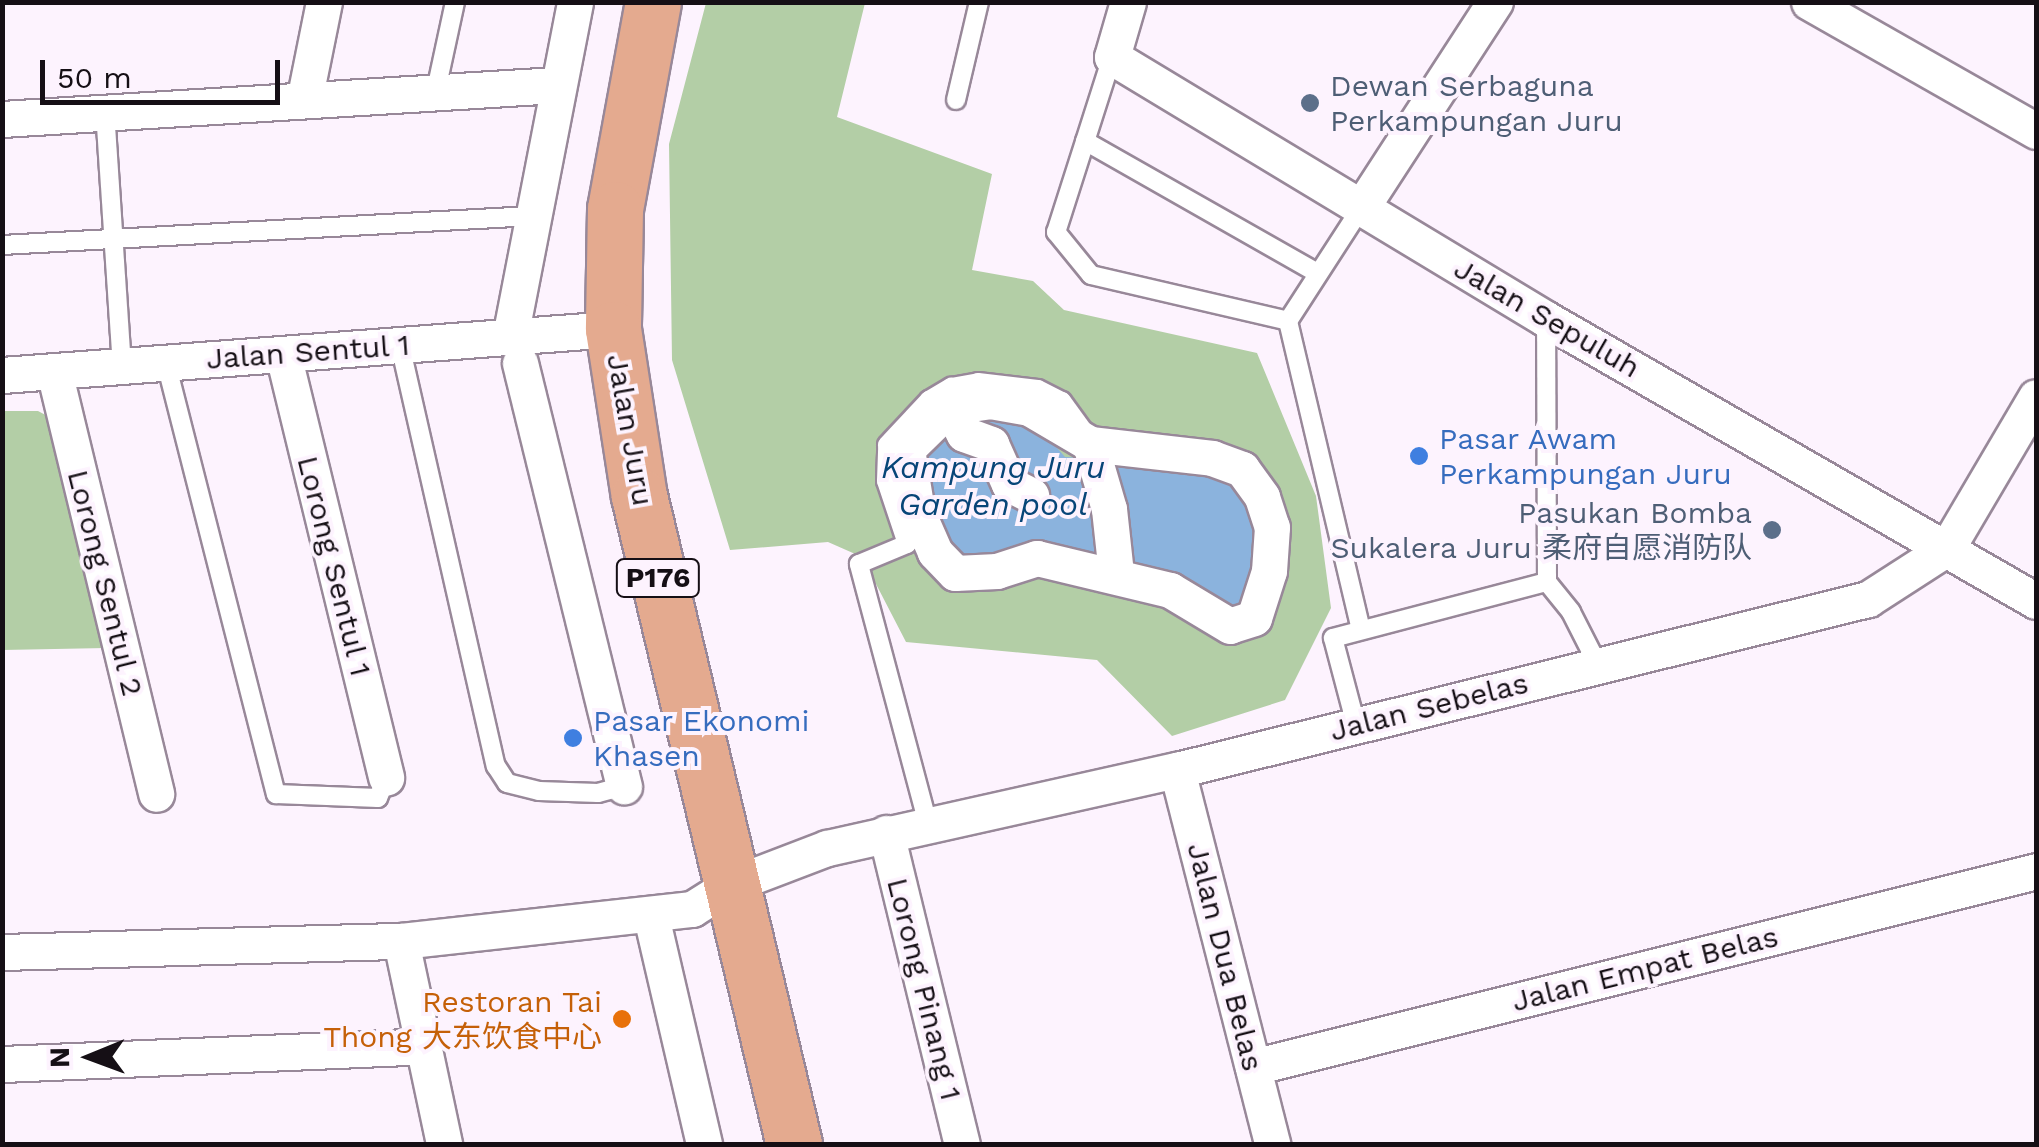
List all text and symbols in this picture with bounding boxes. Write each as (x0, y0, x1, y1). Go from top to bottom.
scale bar (45, 40, 285, 102)
text: 50 m (57, 60, 132, 95)
place label: Dewan Serbaguna Perkampungan Juru (1330, 68, 1623, 138)
marker: Dewan Serbaguna Perkampungan Juru (1299, 92, 1321, 114)
street label: Jalan Sepuluh (1448, 250, 1646, 386)
street label: Jalan Sentul 1 (204, 327, 412, 377)
street label: Jalan Juru (599, 351, 661, 509)
place label: Pasar Awam Perkampungan Juru (1439, 421, 1732, 492)
marker: Pasar Awam Perkampungan Juru (1408, 445, 1430, 467)
water label: Kampung Juru Garden pool (881, 449, 1105, 524)
street label: Lorong Sentul 1 (289, 451, 379, 681)
street label: Lorong Sentul 2 (59, 466, 151, 700)
place label: Pasukan Bomba Sukalera Juru 柔府自愿消防队 (1329, 495, 1752, 566)
marker: Pasukan Bomba Sukalera Juru 柔府自愿消防队 (1761, 519, 1783, 541)
road number: P176 (616, 555, 700, 601)
street label: Jalan Sebelas (1326, 665, 1532, 749)
place label: Pasar Ekonomi Khasen (593, 703, 810, 774)
marker: Pasar Ekonomi Khasen (562, 727, 584, 749)
street label: Jalan Dua Belas (1179, 839, 1271, 1075)
street label: Lorong Pinang 1 (879, 874, 969, 1104)
street label: Jalan Empat Belas (1508, 919, 1782, 1019)
place label: Restoran Tai Thong 大东饮食中心 (323, 984, 602, 1054)
north arrow (40, 1007, 140, 1107)
marker: Restoran Tai Thong 大东饮食中心 (611, 1008, 633, 1030)
text: N (43, 1047, 76, 1068)

